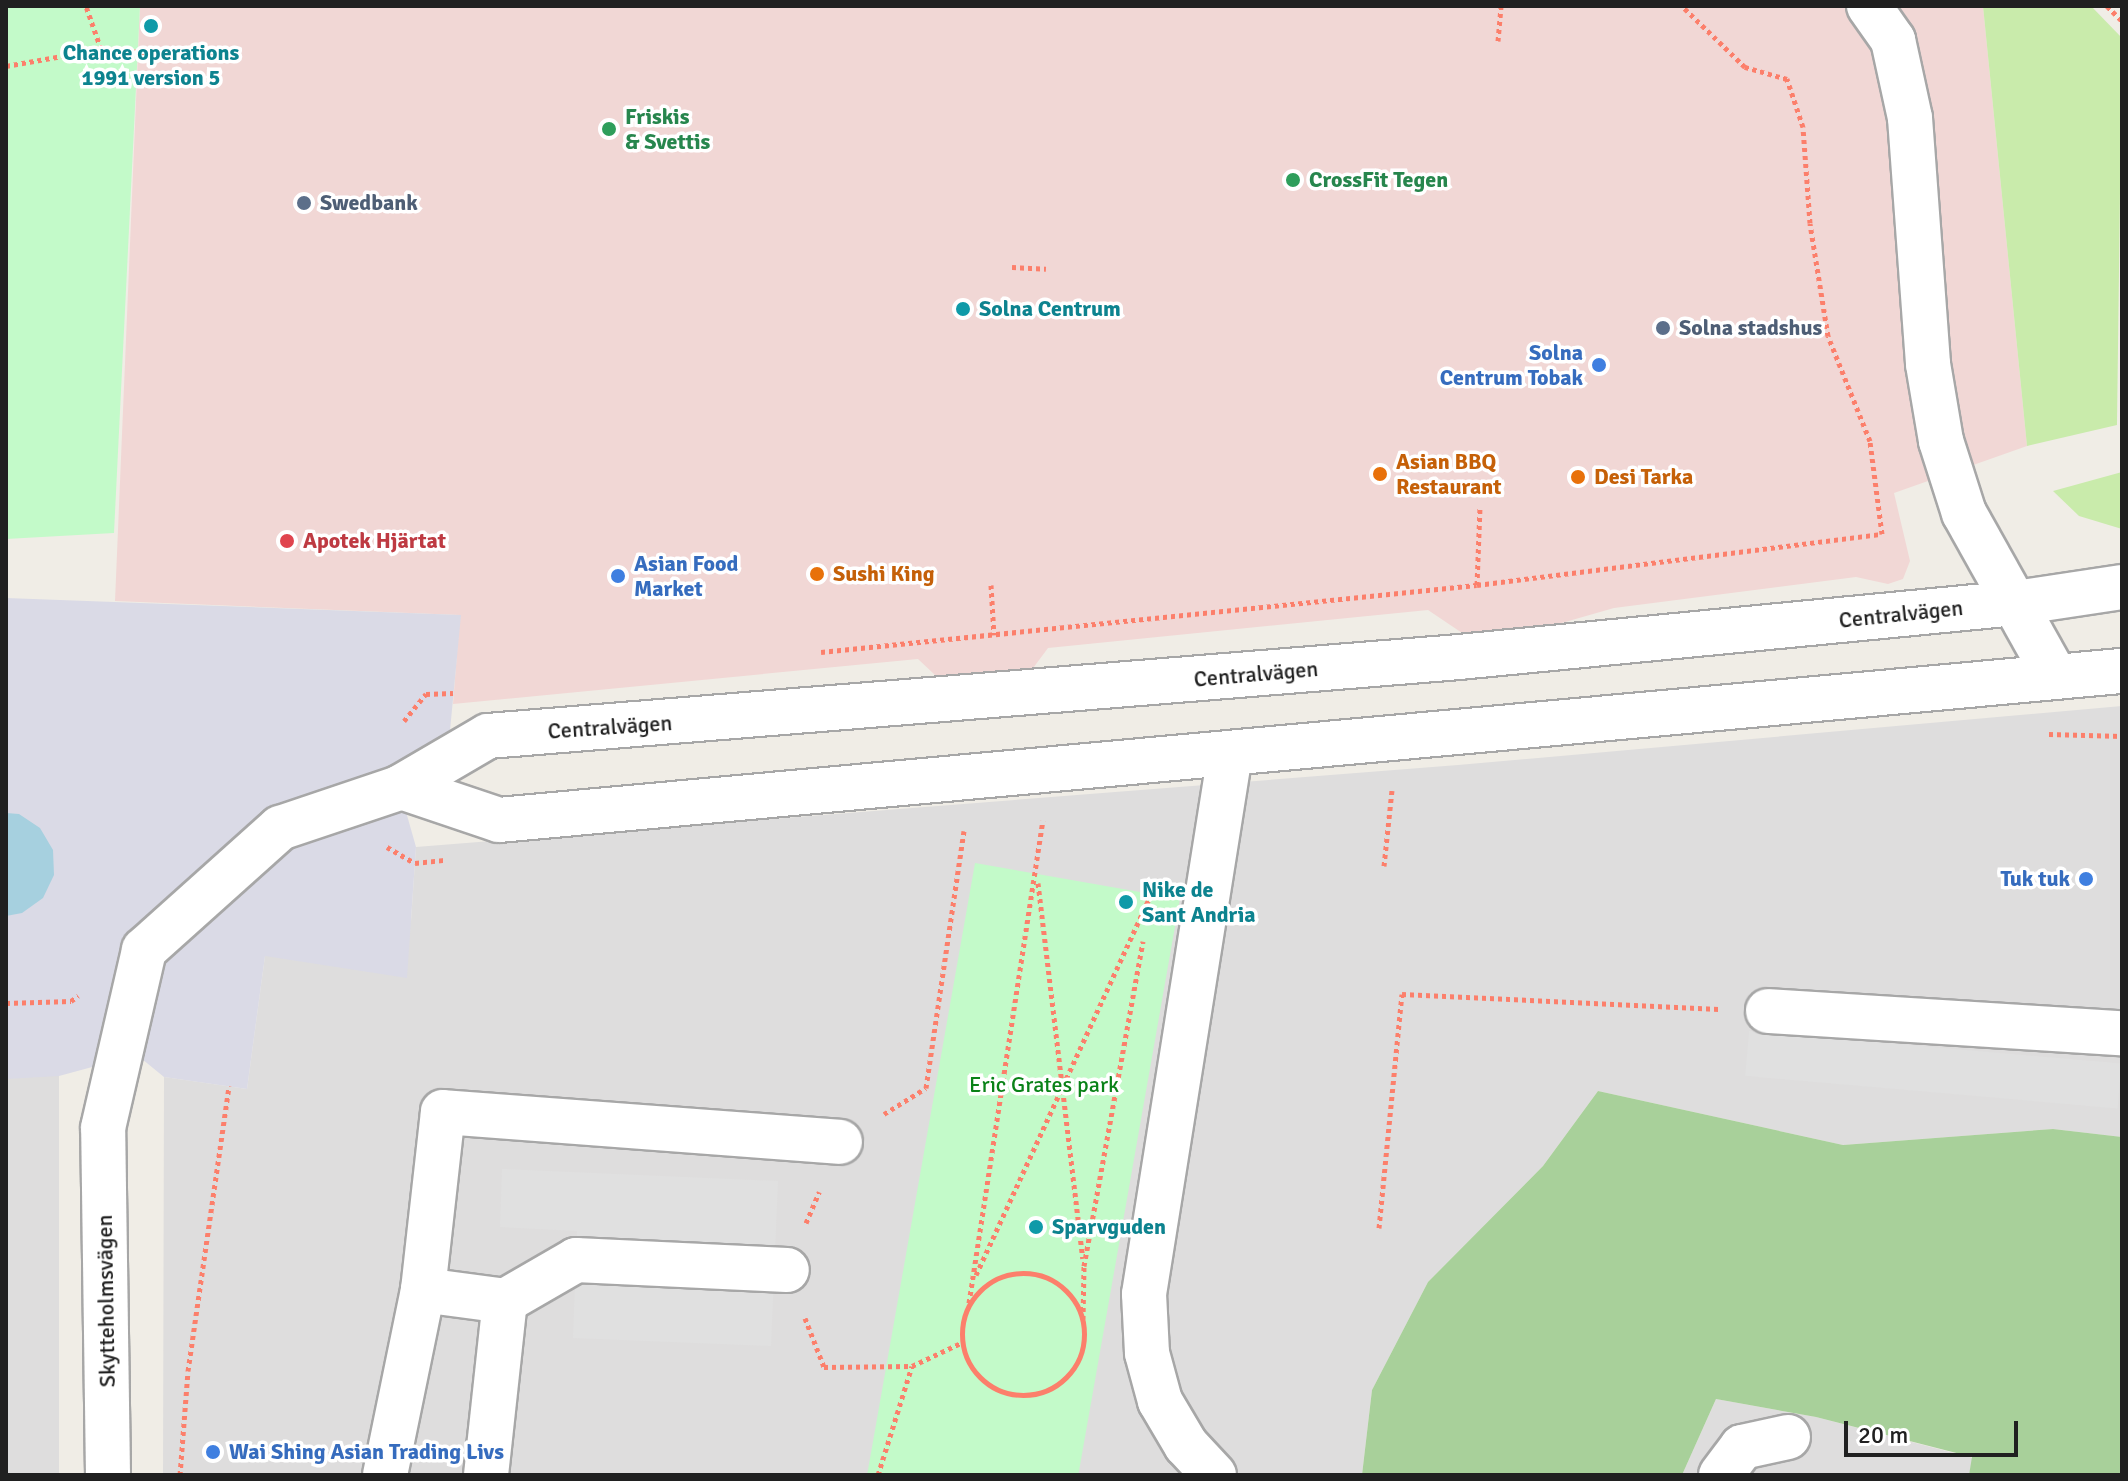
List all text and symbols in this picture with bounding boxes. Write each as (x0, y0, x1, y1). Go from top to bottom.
marker: Chance operations 1991 version 5 (142, 17, 160, 35)
place label: Chance operations 1991 version 5 (63, 39, 239, 90)
place label: Friskis & Svettis (625, 103, 710, 154)
marker: Friskis & Svettis (600, 120, 618, 138)
place label: CrossFit Tegen (1309, 167, 1448, 193)
marker: CrossFit Tegen (1284, 171, 1302, 189)
place label: Swedbank (320, 190, 418, 216)
marker: Swedbank (295, 194, 313, 212)
place label: Solna Centrum (979, 296, 1121, 322)
marker: Solna Centrum (954, 300, 972, 318)
place label: Solna stadshus (1679, 315, 1822, 341)
marker: Solna stadshus (1654, 319, 1672, 337)
place label: Solna Centrum Tobak (1440, 339, 1583, 390)
marker: Solna Centrum Tobak (1590, 356, 1608, 374)
place label: Asian BBQ Restaurant (1396, 448, 1502, 500)
place label: Desi Tarka (1594, 464, 1693, 490)
marker: Asian BBQ Restaurant (1371, 465, 1389, 483)
marker: Desi Tarka (1569, 468, 1587, 486)
place label: Apotek Hjärtat (303, 528, 446, 554)
marker: Apotek Hjärtat (278, 532, 296, 550)
place label: Asian Food Market (634, 550, 738, 602)
place label: Sushi King (833, 561, 934, 587)
marker: Sushi King (808, 565, 826, 583)
marker: Asian Food Market (609, 567, 627, 585)
street label: Centralvägen (1838, 594, 1964, 634)
street label: Centralvägen (1193, 655, 1319, 693)
street label: Centralvägen (547, 709, 673, 745)
place label: Tuk tuk (2000, 866, 2070, 892)
marker: Tuk tuk (2077, 870, 2095, 888)
place label: Nike de Sant Andria (1142, 876, 1256, 928)
marker: Nike de Sant Andria (1117, 893, 1135, 911)
park label: Eric Grates park (969, 1072, 1119, 1098)
street label: Skytteholmsvägen (91, 1214, 121, 1388)
place label: Sparvguden (1052, 1214, 1166, 1240)
marker: Sparvguden (1027, 1218, 1045, 1236)
scale bar (1848, 1405, 2022, 1455)
text: 20 m (1858, 1420, 1908, 1450)
place label: Wai Shing Asian Trading Livs (229, 1439, 504, 1465)
marker: Wai Shing Asian Trading Livs (204, 1443, 222, 1461)

